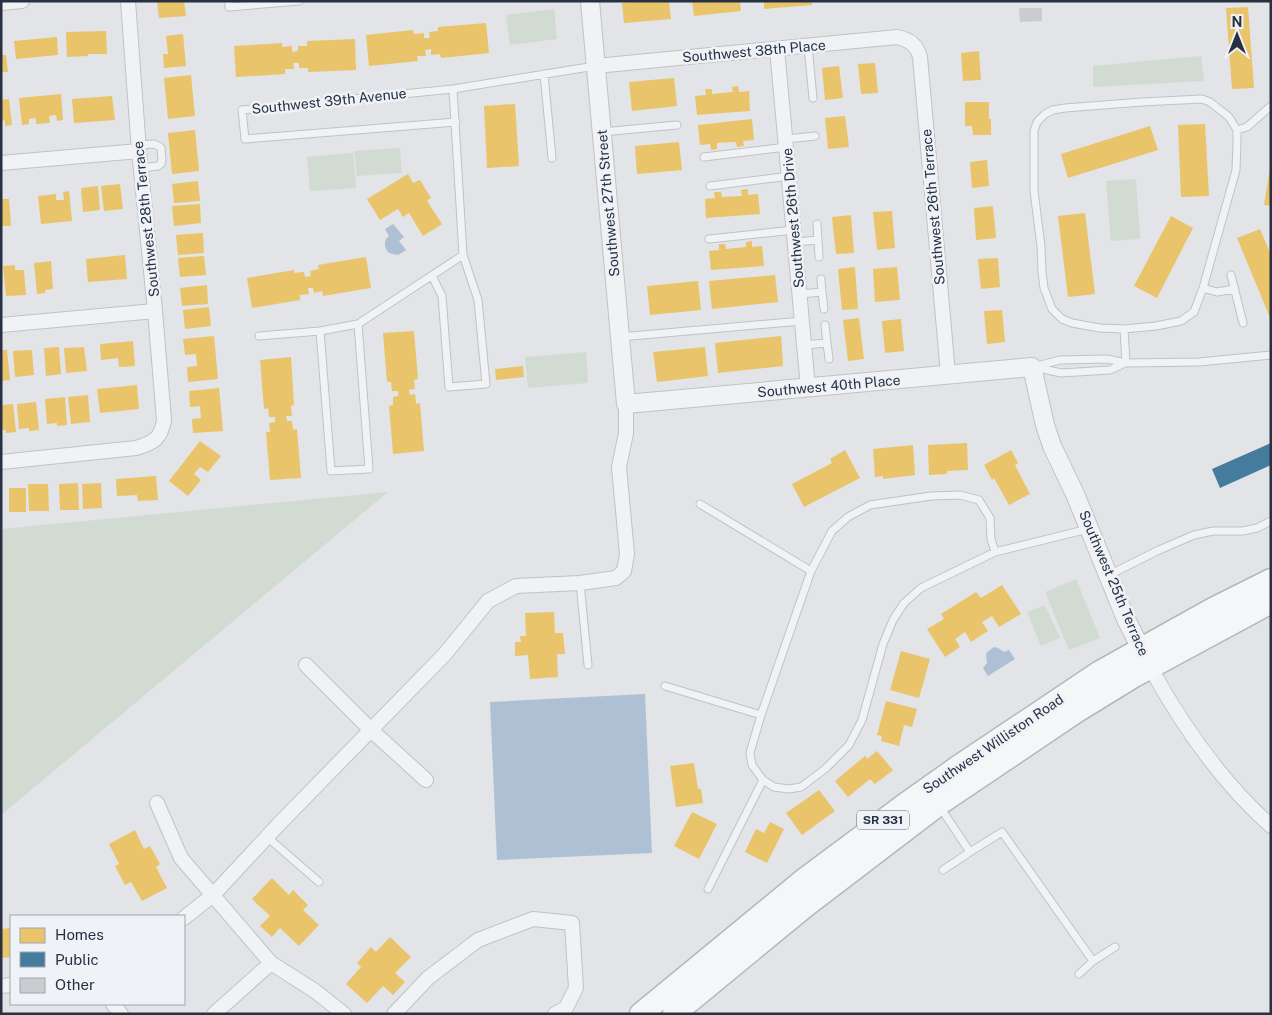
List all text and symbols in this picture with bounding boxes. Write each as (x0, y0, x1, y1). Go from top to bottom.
north arrow (1212, 10, 1262, 60)
text: N (1232, 14, 1242, 30)
street label: Southwest 38th Place (681, 37, 827, 65)
street label: Southwest 39th Avenue (251, 85, 407, 117)
street label: Southwest 26th Terrace (918, 128, 948, 286)
street label: Southwest 27th Street (594, 129, 622, 277)
street label: Southwest 28th Terrace (130, 140, 162, 298)
street label: Southwest 26th Drive (779, 147, 807, 289)
street label: Southwest 40th Place (757, 372, 901, 400)
street label: Southwest 25th Terrace (1076, 508, 1152, 658)
street label: Southwest Williston Road (920, 691, 1066, 797)
road number: SR 331 (857, 810, 909, 830)
legend (10, 915, 185, 1005)
text: Homes (55, 926, 104, 943)
text: Public (55, 951, 99, 968)
text: Other (55, 976, 95, 993)

